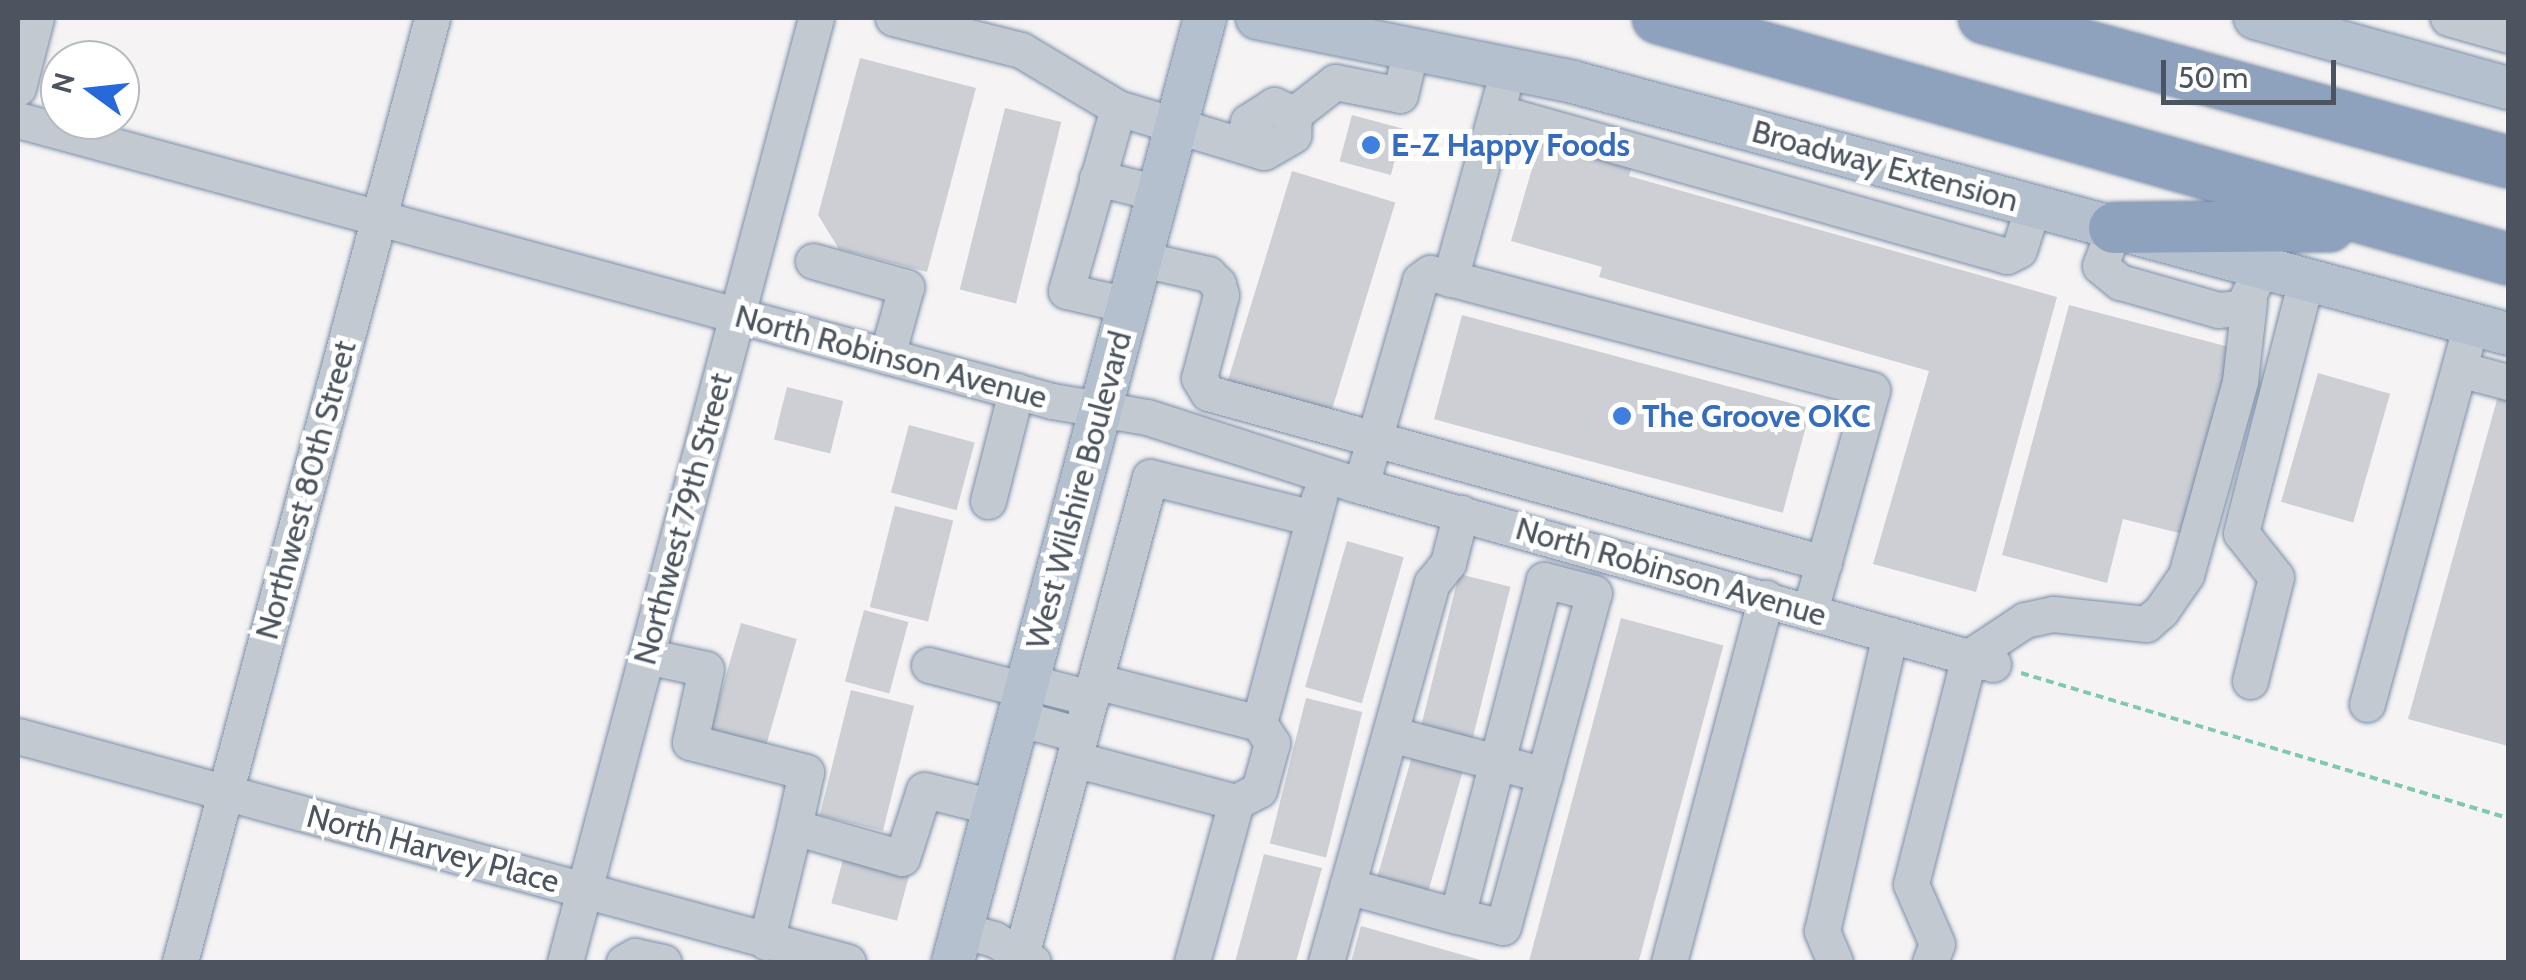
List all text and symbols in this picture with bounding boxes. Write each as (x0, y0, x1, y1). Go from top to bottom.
north arrow (40, 40, 140, 140)
scale bar (2166, 40, 2341, 102)
text: 50 m (2178, 59, 2248, 96)
text: N (44, 69, 82, 97)
street label: Broadway Extension (1748, 112, 2022, 220)
place label: E-Z Happy Foods (1391, 126, 1630, 164)
marker: E-Z Happy Foods (1360, 134, 1382, 156)
street label: North Robinson Avenue (731, 297, 1051, 417)
street label: West Wilshire Boulevard (1018, 327, 1140, 653)
street label: Northwest 80th Street (248, 336, 364, 644)
street label: Northwest 79th Street (626, 369, 740, 669)
place label: The Groove OKC (1642, 397, 1871, 435)
marker: The Groove OKC (1611, 405, 1633, 427)
street label: North Robinson Avenue (1511, 509, 1831, 635)
street label: North Harvey Place (303, 797, 563, 901)

